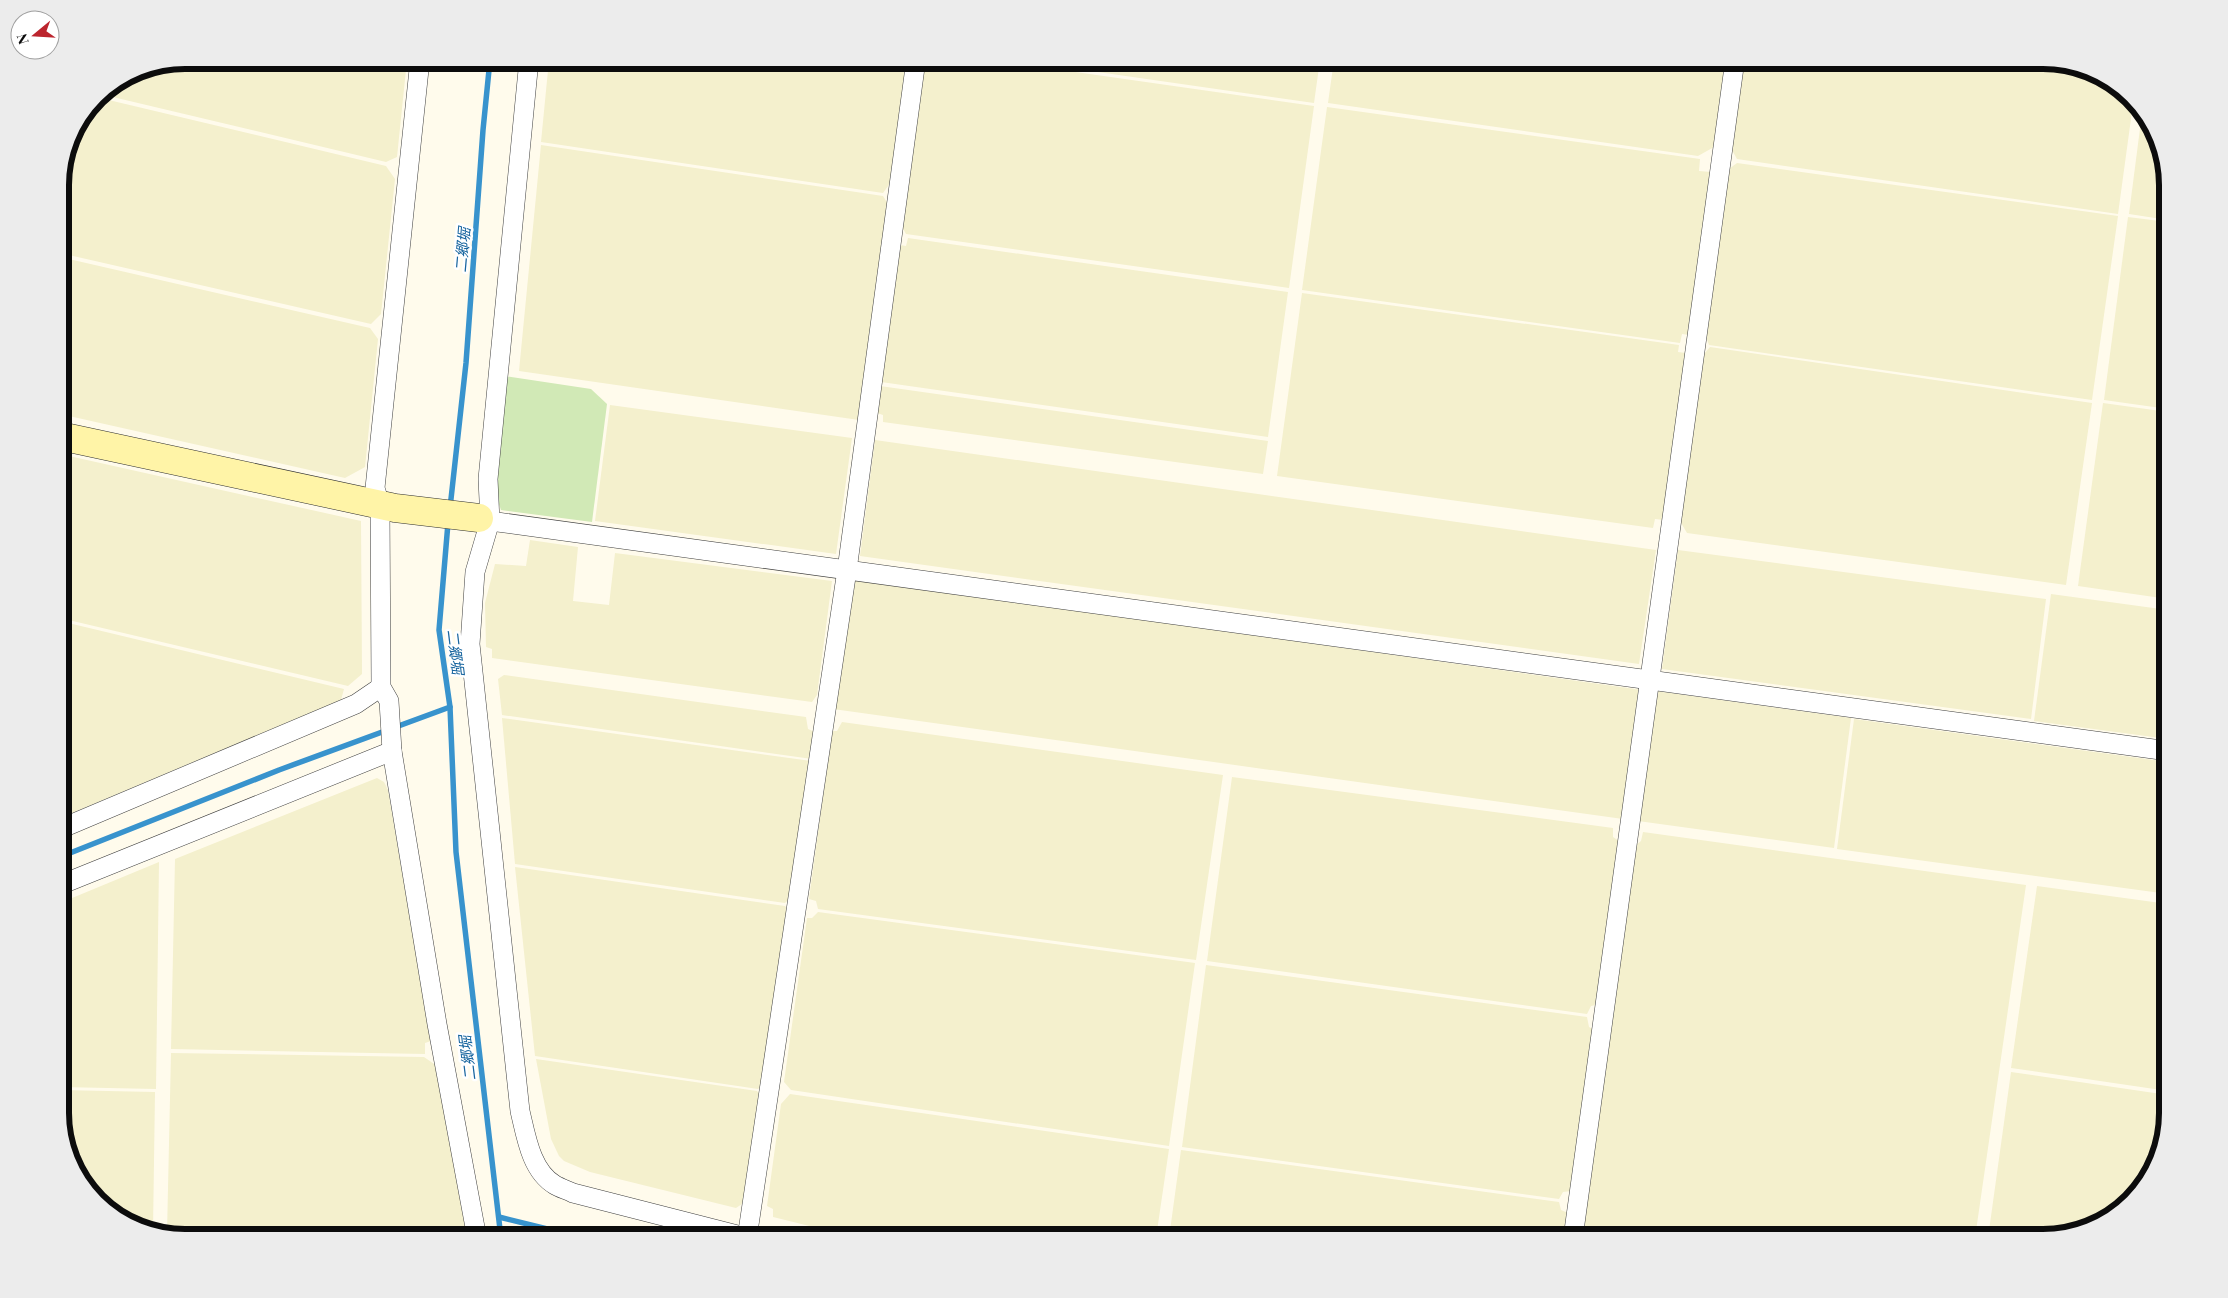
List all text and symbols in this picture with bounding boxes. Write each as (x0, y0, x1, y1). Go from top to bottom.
north arrow (10, 10, 60, 60)
text: N (12, 31, 33, 47)
water label: 二郷堀 (450, 225, 474, 273)
water label: 二郷堀 (443, 628, 469, 677)
water label: 二郷堀 (454, 1033, 480, 1082)

